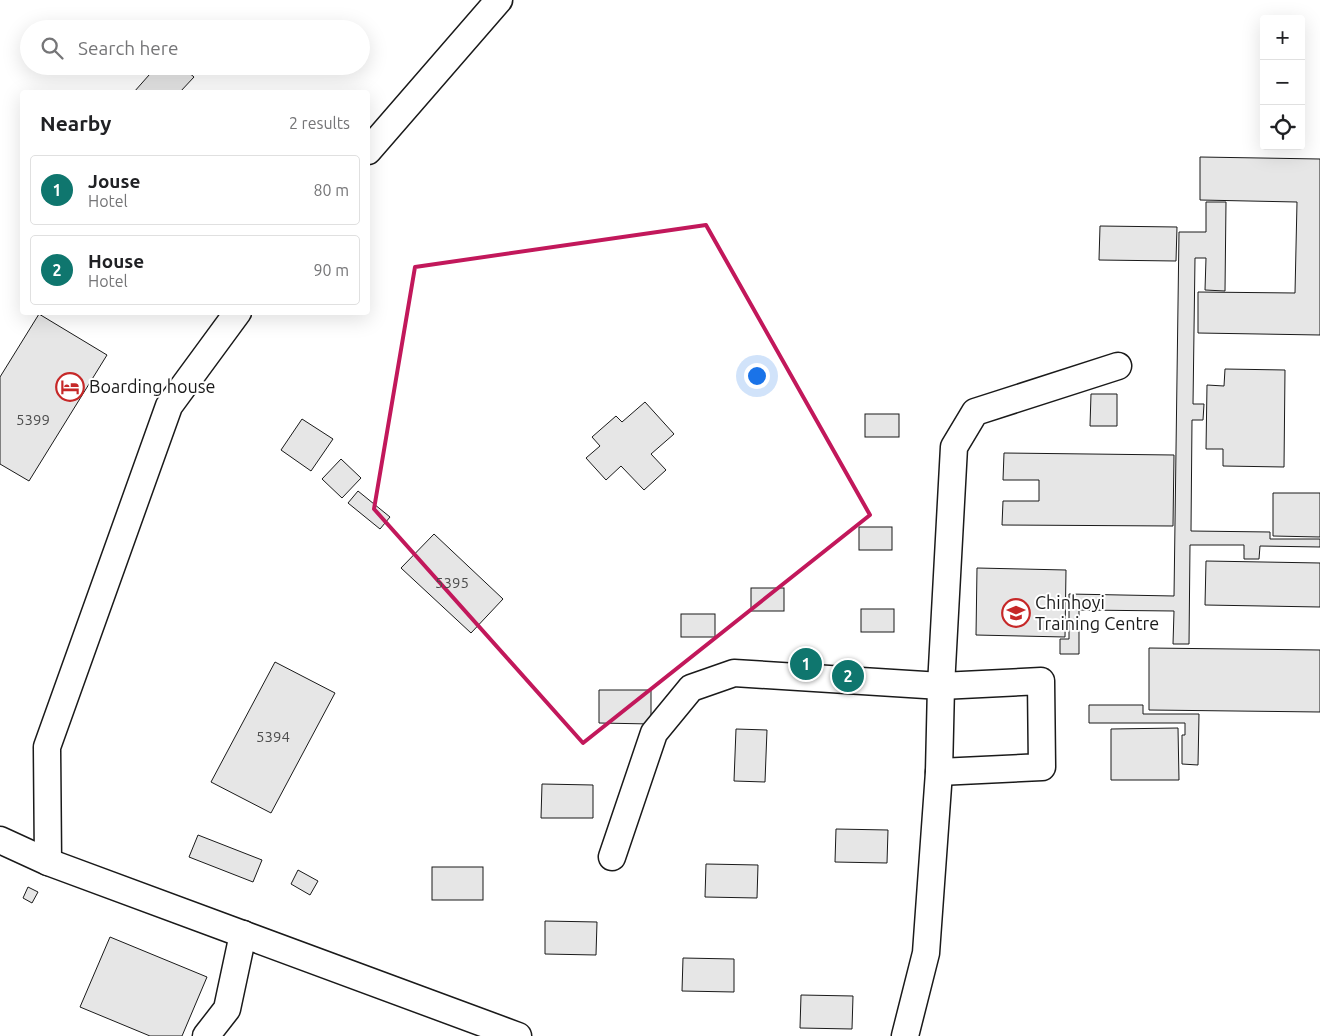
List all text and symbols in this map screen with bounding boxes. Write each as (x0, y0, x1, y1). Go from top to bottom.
map controls (1260, 15, 1305, 150)
button: + (1260, 15, 1305, 60)
search box (20, 20, 370, 75)
icon: search (38, 34, 66, 62)
text: Search here (78, 37, 178, 59)
button: − (1260, 60, 1305, 105)
button: locate (1260, 105, 1305, 150)
text: Nearby (40, 111, 111, 135)
text: 2 results (289, 114, 350, 132)
text: Jouse (88, 170, 140, 192)
text: 1 (52, 181, 62, 199)
text: 80 m (313, 181, 349, 199)
text: Hotel (88, 192, 128, 210)
text: House (88, 250, 144, 272)
text: 2 (52, 261, 62, 279)
text: 90 m (313, 261, 349, 279)
text: Hotel (88, 272, 128, 290)
your location (744, 363, 770, 389)
hotel icon: Boarding house (55, 372, 85, 402)
place label: Boarding house (89, 376, 216, 396)
house number: 5399 (16, 411, 50, 428)
house number: 5395 (435, 574, 469, 591)
place label: Chinhoyi Training Centre (1035, 592, 1159, 633)
school or university icon: Chinhoyi Training Centre (1001, 598, 1031, 628)
pin: 1 (790, 645, 822, 683)
pin: 2 (832, 657, 864, 695)
house number: 5394 (256, 728, 290, 745)

